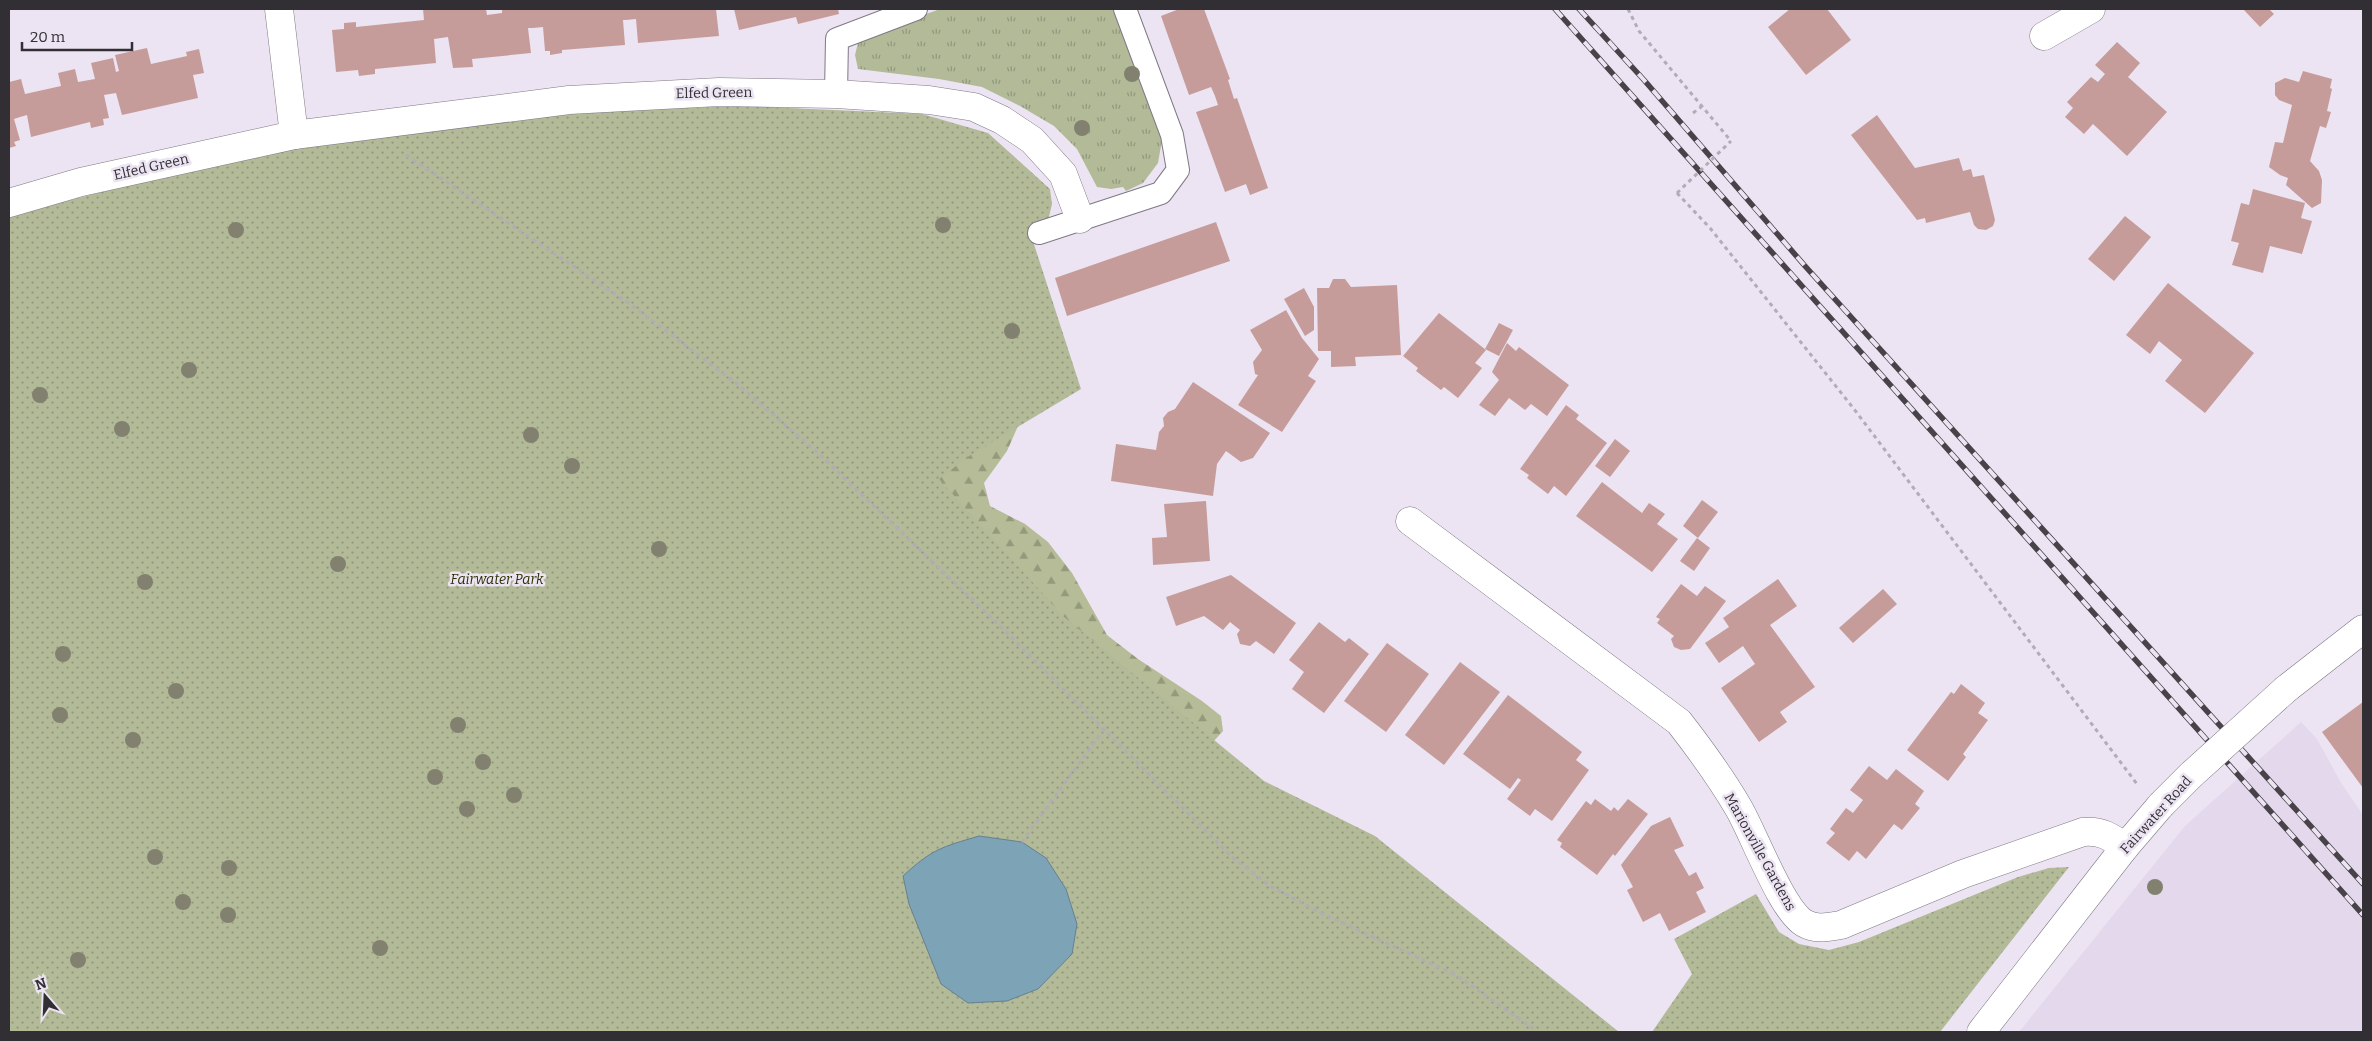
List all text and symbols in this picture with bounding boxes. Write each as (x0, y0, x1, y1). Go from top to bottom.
scale bar (22, 20, 132, 52)
text: 20 m (30, 28, 66, 46)
street label: Elfed Green (676, 84, 753, 102)
street label: Elfed Green (112, 150, 190, 184)
park label: Fairwater Park (450, 571, 544, 588)
street label: Fairwater Road (2117, 773, 2195, 857)
street label: Marionville Gardens (1721, 790, 1799, 914)
north arrow (20, 971, 70, 1021)
text: N (33, 974, 49, 994)

